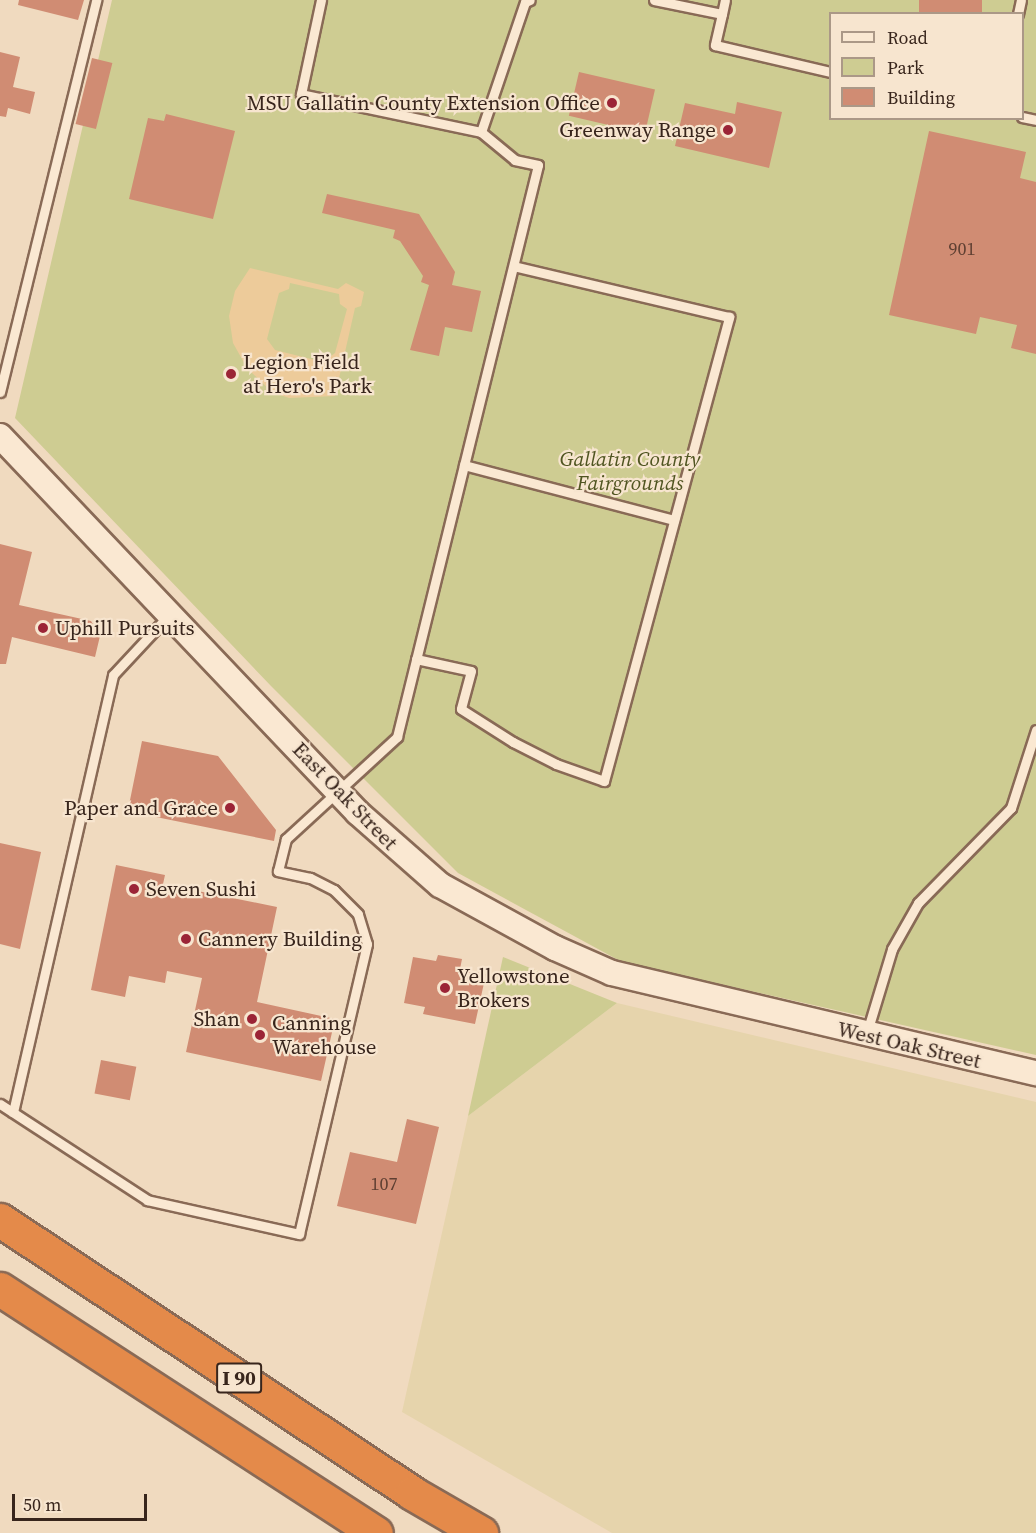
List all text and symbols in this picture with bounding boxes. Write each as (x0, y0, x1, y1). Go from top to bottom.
legend (829, 12, 1024, 120)
text: Road (887, 25, 928, 50)
text: Park (887, 55, 924, 80)
text: Building (887, 85, 955, 110)
place label: MSU Gallatin County Extension Office (247, 90, 600, 116)
marker: MSU Gallatin County Extension Office (605, 96, 619, 110)
place label: Greenway Range (559, 117, 716, 143)
marker: Greenway Range (721, 123, 735, 137)
house number: 901 (949, 238, 975, 260)
place label: Legion Field at Hero's Park (243, 349, 372, 399)
marker: Legion Field at Hero's Park (224, 367, 238, 381)
park label: Gallatin County Fairgrounds (560, 446, 700, 496)
place label: Uphill Pursuits (55, 615, 195, 641)
marker: Uphill Pursuits (36, 621, 50, 635)
street label: East Oak Street (287, 737, 403, 855)
place label: Paper and Grace (64, 795, 218, 821)
marker: Paper and Grace (223, 801, 237, 815)
place label: Seven Sushi (146, 876, 256, 902)
marker: Seven Sushi (127, 882, 141, 896)
place label: Cannery Building (198, 926, 362, 952)
marker: Cannery Building (179, 932, 193, 946)
place label: Yellowstone Brokers (457, 963, 570, 1013)
marker: Yellowstone Brokers (438, 981, 452, 995)
place label: Shan (194, 1006, 240, 1032)
place label: Canning Warehouse (272, 1010, 376, 1060)
marker: Shan (245, 1012, 259, 1026)
street label: West Oak Street (835, 1016, 983, 1074)
marker: Canning Warehouse (253, 1028, 267, 1042)
house number: 107 (371, 1173, 397, 1195)
road number: I 90 (215, 1361, 263, 1395)
scale bar (15, 1482, 150, 1520)
text: 50 m (23, 1492, 61, 1517)

